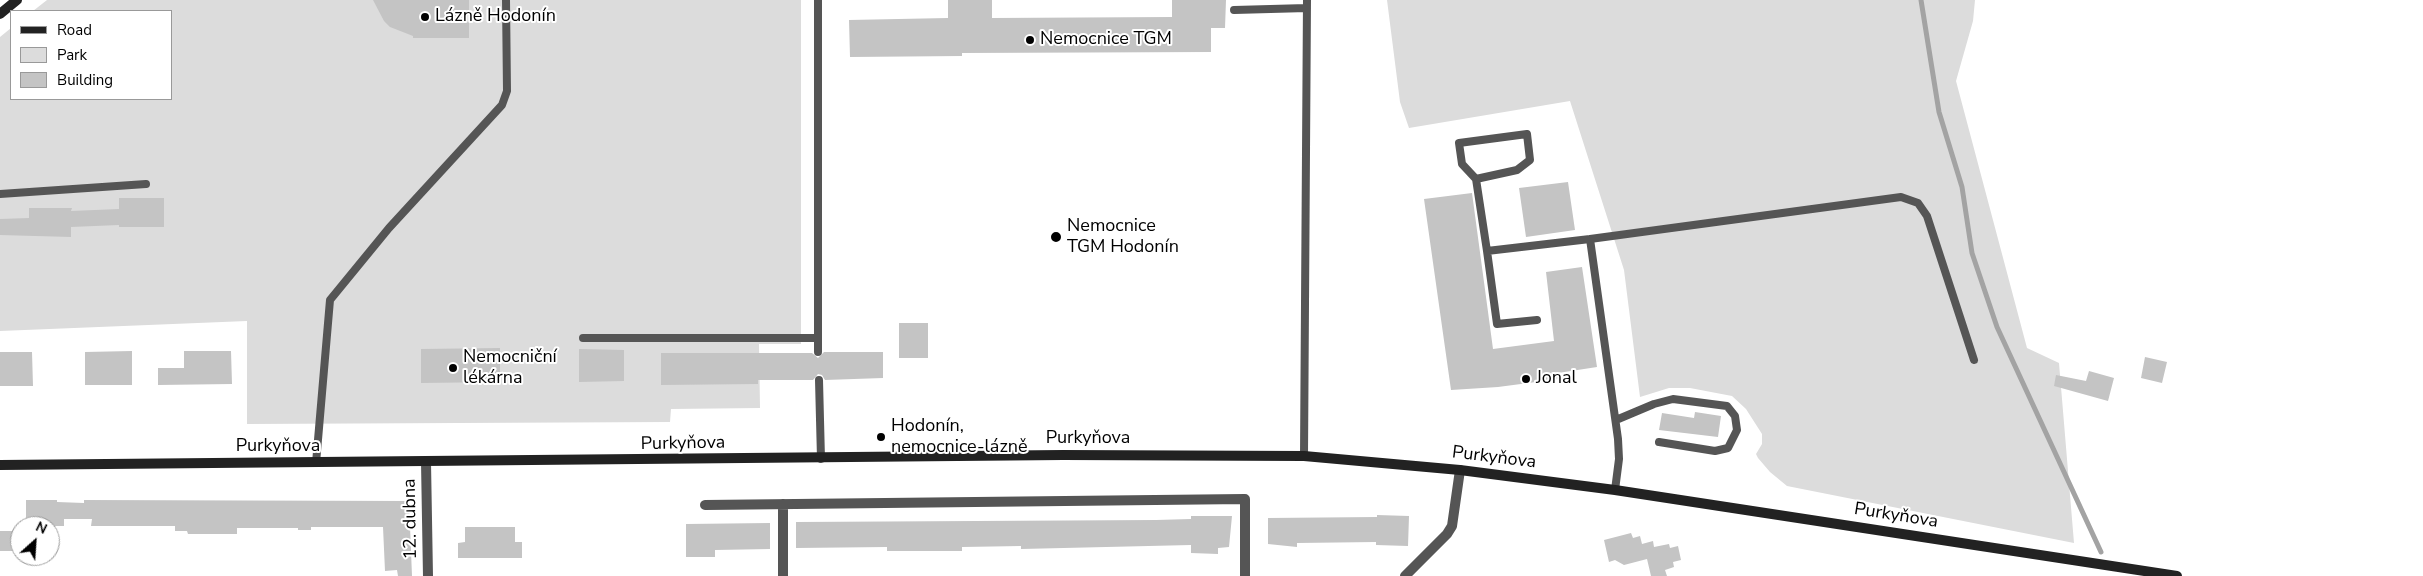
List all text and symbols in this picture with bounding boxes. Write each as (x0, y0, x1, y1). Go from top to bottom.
place label: Lázně Hodonín (435, 6, 556, 28)
legend (10, 10, 172, 100)
marker: Lázně Hodonín (419, 11, 431, 23)
text: Road (57, 20, 92, 40)
place label: Nemocnice TGM (1040, 29, 1172, 51)
marker: Nemocnice TGM (1024, 34, 1036, 46)
text: Park (57, 45, 87, 65)
text: Building (57, 70, 113, 90)
place label: Nemocnice TGM Hodonín (1067, 216, 1179, 258)
marker: Nemocnice TGM Hodonín (1049, 230, 1063, 244)
place label: Nemocniční lékárna (463, 347, 557, 389)
marker: Nemocniční lékárna (447, 362, 459, 374)
place label: Jonal (1536, 368, 1577, 390)
marker: Jonal (1520, 373, 1532, 385)
place label: Hodonín, nemocnice-lázně (891, 416, 1028, 458)
street label: Purkyňova (1046, 428, 1130, 450)
marker: Hodonín, nemocnice-lázně (875, 431, 887, 443)
street label: Purkyňova (641, 432, 725, 456)
street label: Purkyňova (236, 436, 320, 458)
street label: Purkyňova (1451, 442, 1537, 474)
street label: 12. dubna (399, 478, 423, 560)
street label: Purkyňova (1853, 499, 1939, 533)
north arrow (10, 516, 60, 566)
text: N (32, 517, 50, 539)

